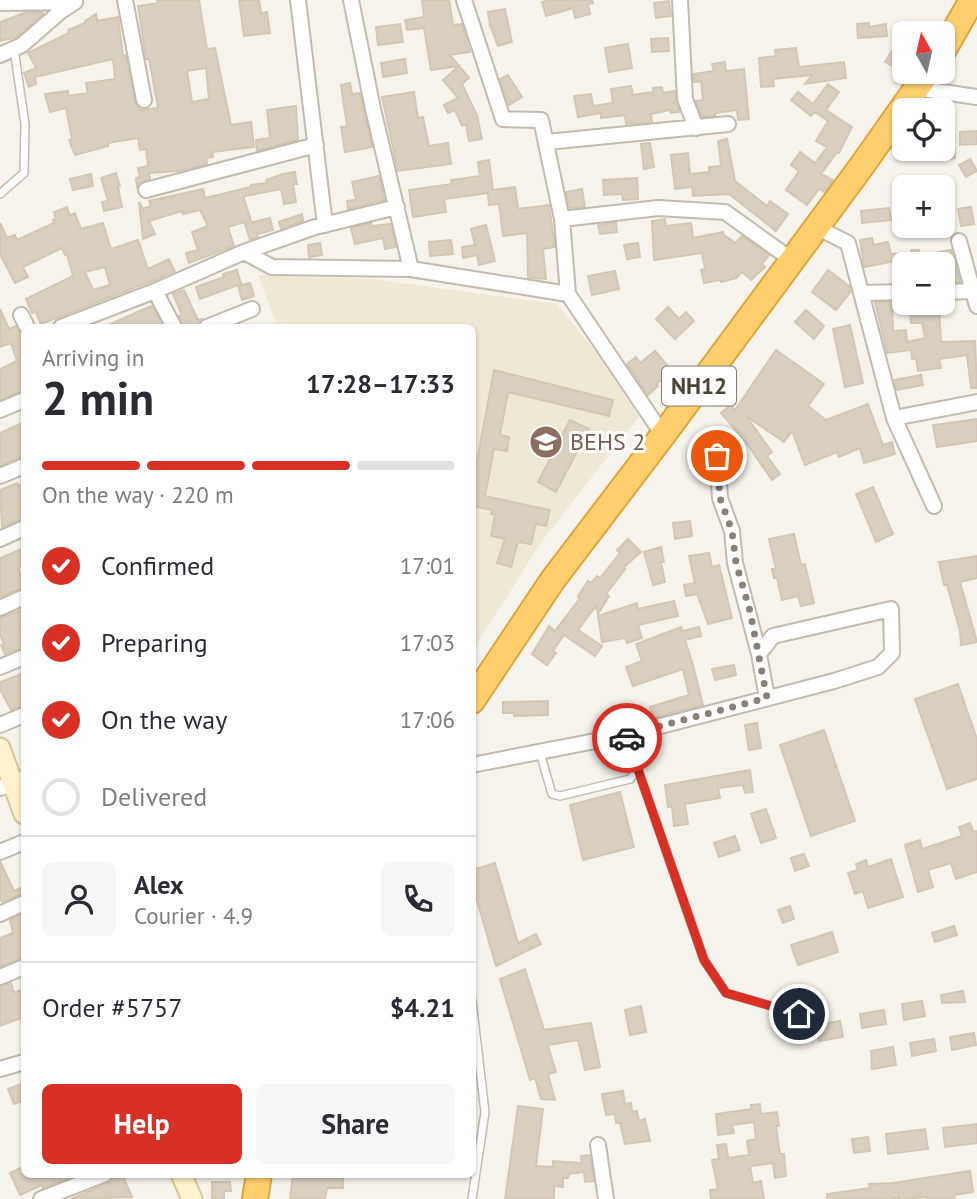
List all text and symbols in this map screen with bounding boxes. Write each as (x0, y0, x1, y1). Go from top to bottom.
north arrow (892, 21, 956, 84)
map controls (892, 21, 955, 315)
button: locate (892, 98, 955, 161)
button: + (892, 175, 955, 238)
button: − (892, 252, 955, 315)
text: Arriving in (42, 343, 144, 372)
road number: NH12 (662, 366, 736, 406)
text: 17:28–17:33 (306, 367, 455, 400)
text: 2 min (42, 368, 154, 428)
school or university icon: BEHS 2 (527, 423, 565, 461)
place label: BEHS 2 (570, 426, 645, 457)
pin (687, 426, 747, 486)
icon: bag (698, 437, 736, 475)
text: On the way · 220 m (42, 480, 234, 509)
icon: check (42, 547, 80, 585)
text: Confirmed (101, 549, 214, 582)
text: 17:01 (400, 551, 455, 580)
icon: check (42, 624, 80, 662)
text: Preparing (101, 626, 208, 659)
text: 17:03 (400, 628, 455, 657)
icon: check (42, 701, 80, 739)
text: On the way (101, 703, 227, 736)
courier (592, 703, 662, 773)
text: 17:06 (400, 705, 455, 734)
icon: car (608, 719, 646, 757)
text: Delivered (101, 780, 207, 813)
button: person (42, 862, 116, 936)
button: phone (381, 862, 455, 936)
text: Alex (134, 868, 184, 901)
text: Courier · 4.9 (134, 901, 253, 930)
pin (769, 984, 829, 1044)
text: Order #5757 (42, 991, 182, 1024)
text: $4.21 (390, 991, 455, 1024)
icon: home (780, 995, 818, 1033)
button: Help (42, 1084, 242, 1164)
button: Share (256, 1084, 455, 1164)

